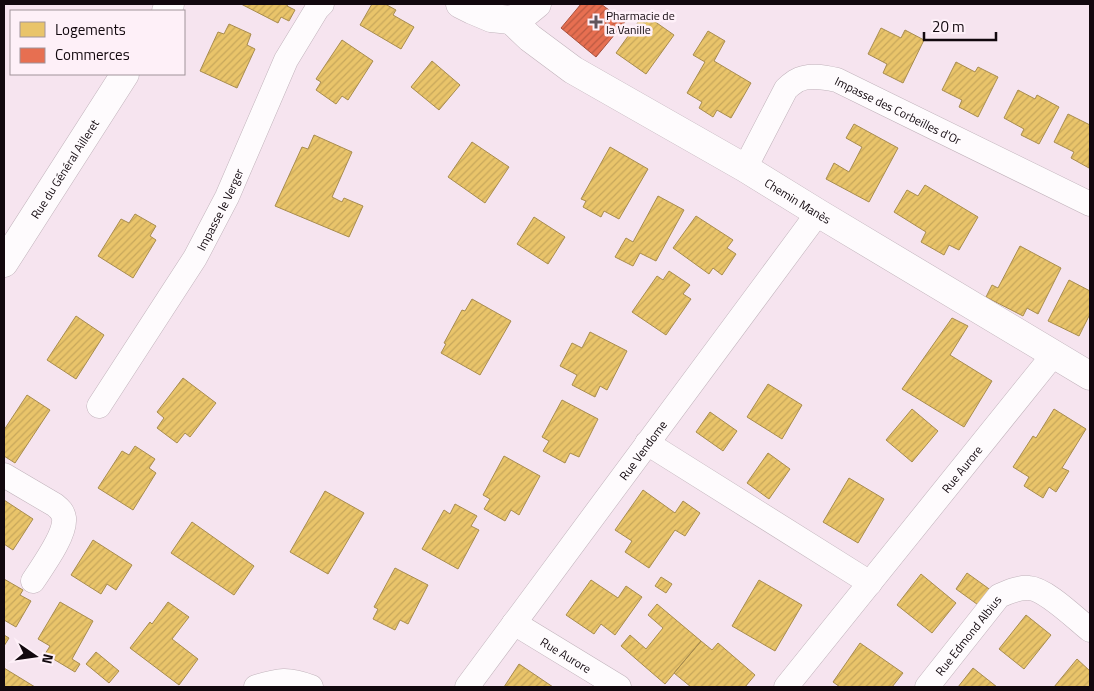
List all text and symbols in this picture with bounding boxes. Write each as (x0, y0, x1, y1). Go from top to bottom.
place label: Pharmacie de la Vanille (606, 6, 675, 39)
legend (10, 10, 185, 75)
scale bar (924, 10, 996, 42)
text: 20 m (932, 15, 965, 38)
marker: Pharmacie de la Vanille (590, 16, 602, 28)
text: Logements (55, 18, 126, 41)
text: Commerces (55, 43, 130, 66)
street label: Impasse des Corbeilles d'Or (832, 71, 965, 149)
street label: Rue du Général Ailleret (25, 114, 104, 222)
street label: Impasse le Verger (191, 165, 248, 254)
street label: Chemin Manès (761, 173, 835, 229)
street label: Rue Vendome (614, 416, 671, 484)
street label: Rue Aurore (936, 441, 987, 497)
street label: Rue Edmond Albius (930, 591, 1006, 680)
north arrow (10, 631, 60, 681)
street label: Rue Aurore (537, 632, 595, 678)
text: N (37, 652, 59, 666)

